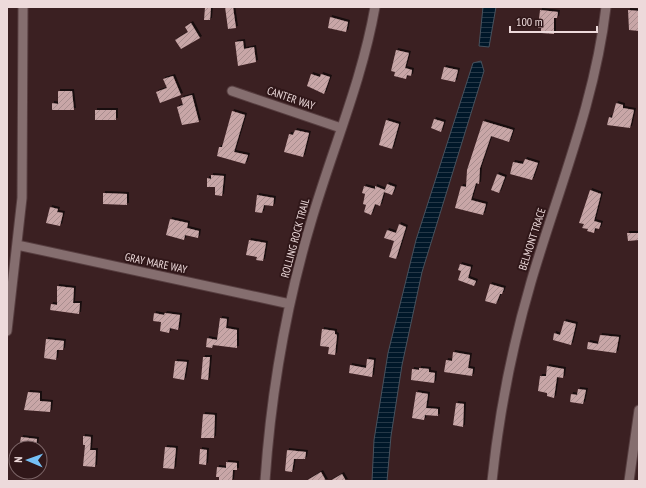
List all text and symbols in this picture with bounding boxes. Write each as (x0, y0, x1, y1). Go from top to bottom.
scale bar (510, 8, 597, 34)
text: 100 m (516, 14, 543, 29)
street label: CANTER WAY (265, 83, 317, 113)
street label: ROLLING ROCK TRAIL (278, 196, 312, 279)
street label: BELMONT TRACE (515, 206, 549, 272)
street label: GRAY MARE WAY (124, 250, 188, 276)
north arrow (8, 440, 48, 480)
text: N (11, 456, 25, 463)

